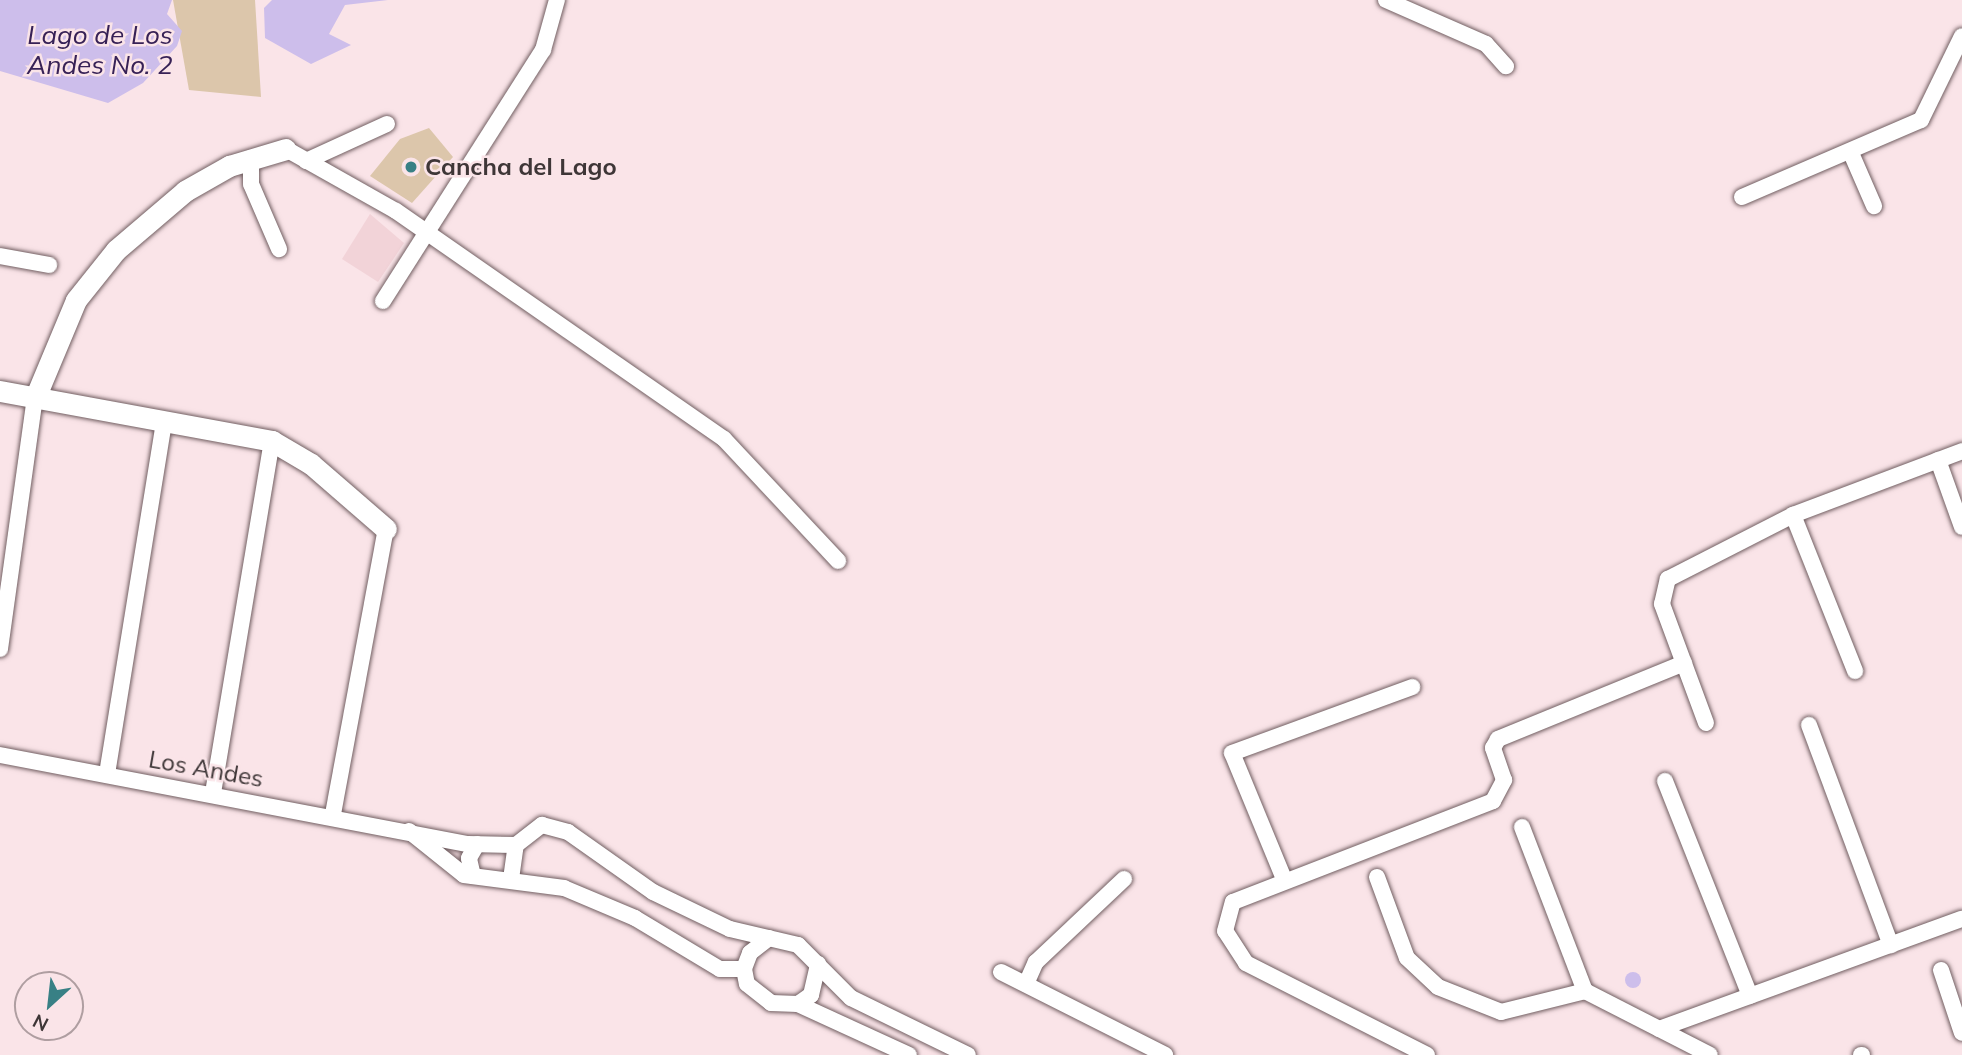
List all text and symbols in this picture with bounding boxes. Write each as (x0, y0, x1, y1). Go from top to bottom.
water label: Lago de Los Andes No. 2 (27, 19, 173, 80)
place label: Cancha del Lago (425, 153, 617, 181)
marker: Cancha del Lago (403, 159, 419, 175)
street label: Los Andes (146, 745, 266, 793)
north arrow (14, 971, 84, 1041)
text: N (29, 1009, 52, 1037)

